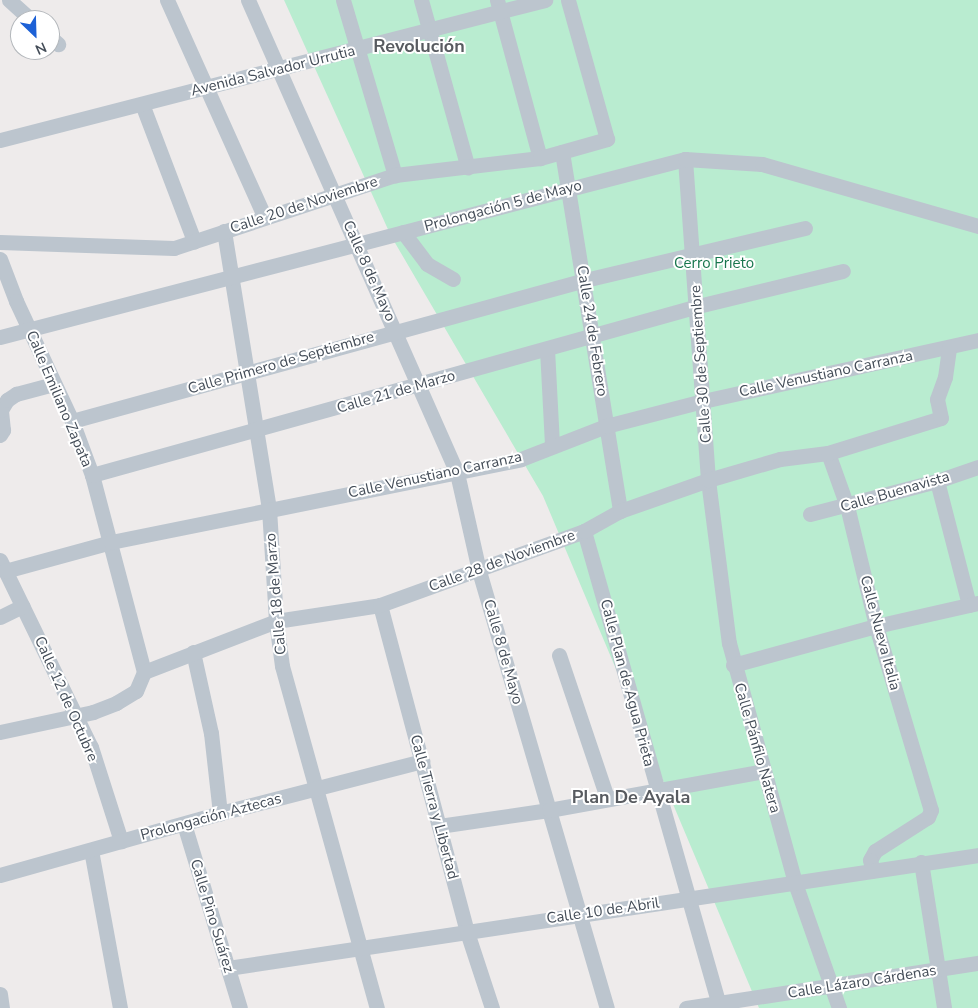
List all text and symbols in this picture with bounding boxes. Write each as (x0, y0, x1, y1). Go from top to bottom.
north arrow (10, 10, 60, 60)
district label: Revolución (373, 35, 465, 57)
text: N (32, 37, 50, 59)
street label: Avenida Salvador Urrutia (189, 42, 357, 100)
street label: Calle 20 de Noviembre (228, 173, 380, 237)
street label: Prolongación 5 de Mayo (422, 176, 584, 236)
street label: Calle 8 de Mayo (339, 218, 399, 324)
park label: Cerro Prieto (674, 255, 754, 273)
street label: Calle 24 de Febrero (573, 264, 611, 398)
street label: Calle 30 de Septiembre (687, 284, 715, 444)
street label: Calle Emiliano Zapata (22, 328, 96, 470)
street label: Calle Primero de Septiembre (186, 328, 376, 398)
street label: Calle Venustiano Carranza (738, 347, 914, 401)
street label: Calle 21 de Marzo (335, 367, 457, 417)
street label: Calle Venustiano Carranza (347, 448, 523, 502)
street label: Calle Buenavista (838, 468, 952, 516)
street label: Calle 28 de Noviembre (426, 526, 578, 596)
street label: Calle 18 de Marzo (262, 532, 290, 656)
street label: Calle Nueva Italia (856, 574, 904, 692)
street label: Calle 8 de Mayo (479, 597, 527, 707)
street label: Calle Plan de Agua Prieta (596, 597, 658, 769)
street label: Calle 12 de Octubre (30, 634, 102, 764)
street label: Calle Pánfilo Natera (730, 681, 784, 815)
street label: Calle Tierra y Libertad (406, 733, 462, 881)
district label: Plan De Ayala (572, 786, 690, 808)
street label: Prolongación Aztecas (139, 790, 283, 844)
street label: Calle Pino Suárez (186, 857, 238, 975)
street label: Calle 10 de Abril (545, 894, 661, 928)
street label: Calle Lázaro Cárdenas (786, 961, 938, 1003)

